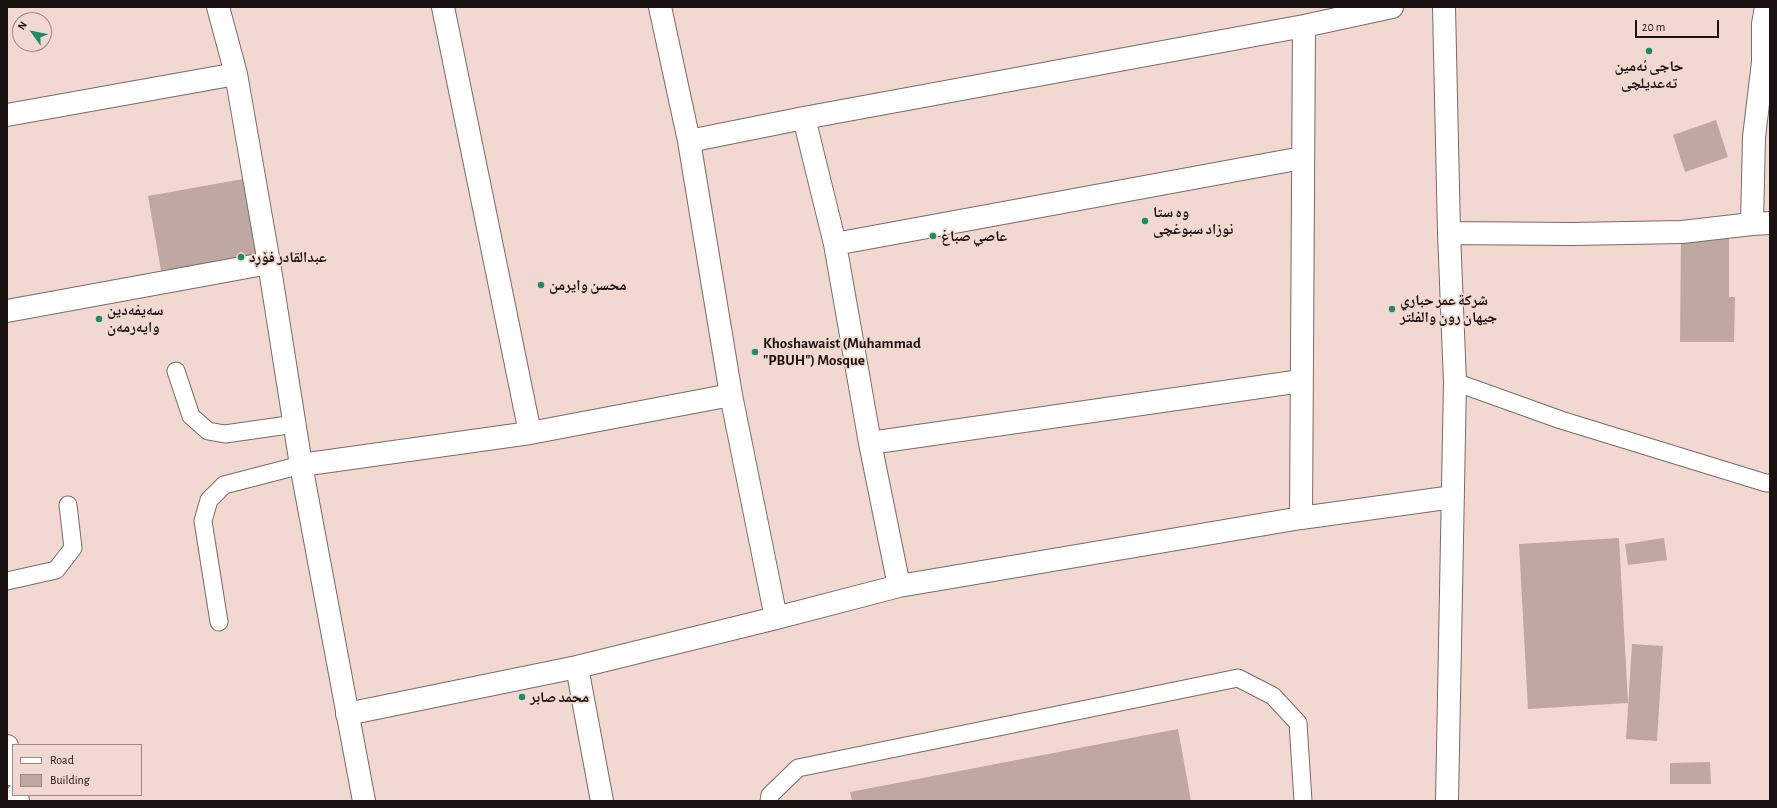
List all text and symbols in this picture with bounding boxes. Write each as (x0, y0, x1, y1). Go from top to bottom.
north arrow (12, 12, 52, 52)
scale bar (1637, 12, 1721, 38)
text: N (16, 20, 29, 32)
text: 20 m (1642, 21, 1665, 33)
marker: حاجی ئەمین تەعدیلچی (1644, 46, 1654, 56)
place label: حاجی ئەمین تەعدیلچی (1615, 57, 1683, 92)
place label: وه ستا نوزاد سبوغچى (1153, 203, 1233, 238)
marker: وه ستا نوزاد سبوغچى (1140, 216, 1150, 226)
place label: عاصي صباغ (941, 227, 1007, 245)
marker: عاصي صباغ (928, 231, 938, 241)
place label: عبدالقادر فۆڕد (249, 248, 327, 266)
marker: عبدالقادر فۆڕد (236, 252, 246, 262)
place label: محسن وایرمن (549, 276, 627, 294)
marker: محسن وایرمن (536, 280, 546, 290)
place label: شركة عمر حباري جيھان رون والفلتر (1400, 291, 1497, 326)
place label: سەیفەدین وایەرمەن (107, 301, 163, 336)
marker: شركة عمر حباري جيھان رون والفلتر (1387, 304, 1397, 314)
marker: سەیفەدین وایەرمەن (94, 314, 104, 324)
place label: Khoshawaist (Muhammad "PBUH") Mosque (763, 334, 921, 369)
marker: Khoshawaist (Muhammad "PBUH") Mosque (750, 347, 760, 357)
place label: محمد صابر (530, 688, 589, 706)
marker: محمد صابر (517, 692, 527, 702)
legend (12, 744, 142, 796)
text: Road (50, 754, 74, 766)
text: Building (50, 774, 90, 786)

